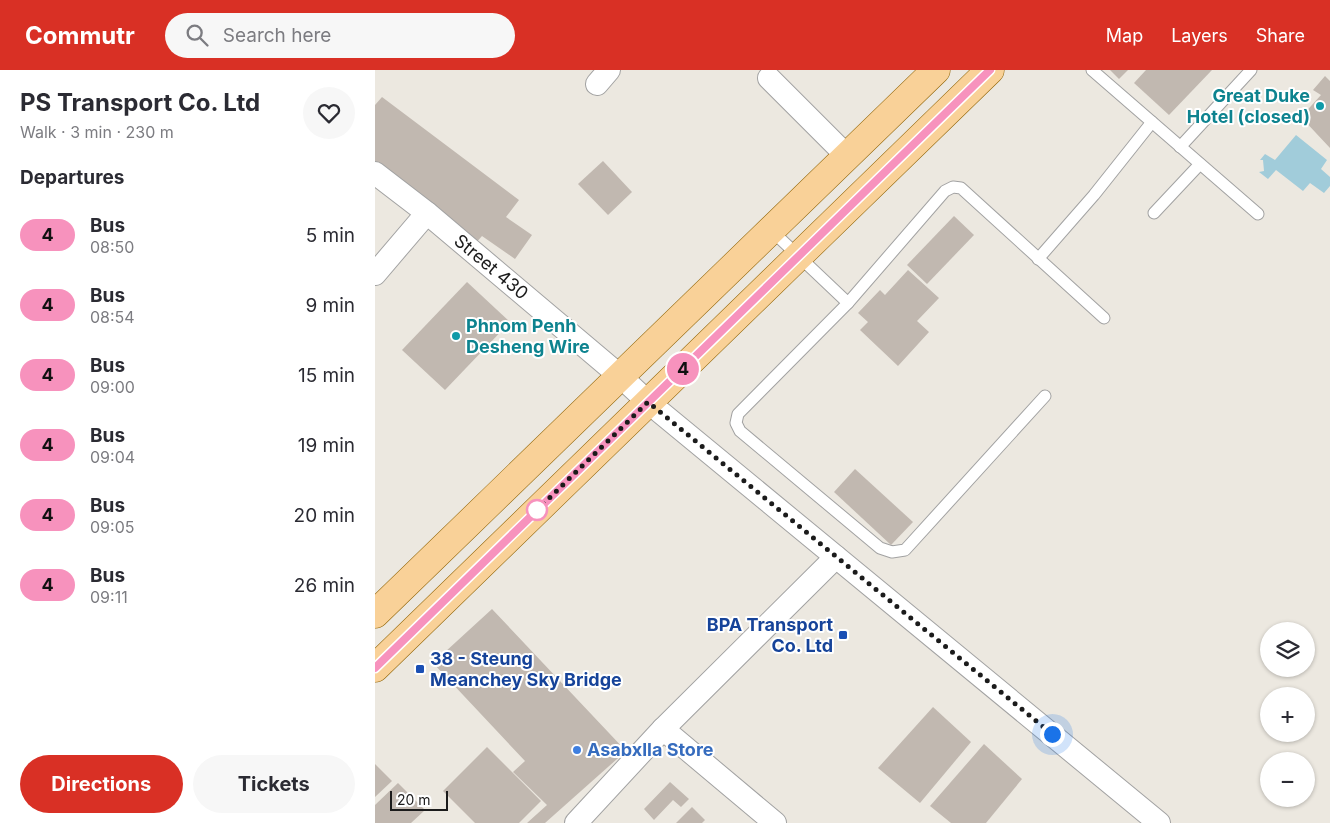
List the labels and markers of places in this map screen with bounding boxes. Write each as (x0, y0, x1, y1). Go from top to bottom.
place label: Great Duke Hotel (closed) (1187, 85, 1310, 127)
marker: Great Duke Hotel (closed) (1314, 100, 1326, 112)
place label: Phnom Penh Desheng Wire (466, 315, 590, 357)
marker: Phnom Penh Desheng Wire (450, 330, 462, 342)
unlabelled marker (526, 499, 548, 521)
place label: BPA Transport Co. Ltd (707, 614, 833, 656)
marker: BPA Transport Co. Ltd (837, 629, 849, 641)
place label: 38 - Steung Meanchey Sky Bridge (430, 648, 622, 690)
marker: 38 - Steung Meanchey Sky Bridge (414, 663, 426, 675)
place label: Asabxlla Store (587, 739, 714, 760)
marker: Asabxlla Store (571, 744, 583, 756)

